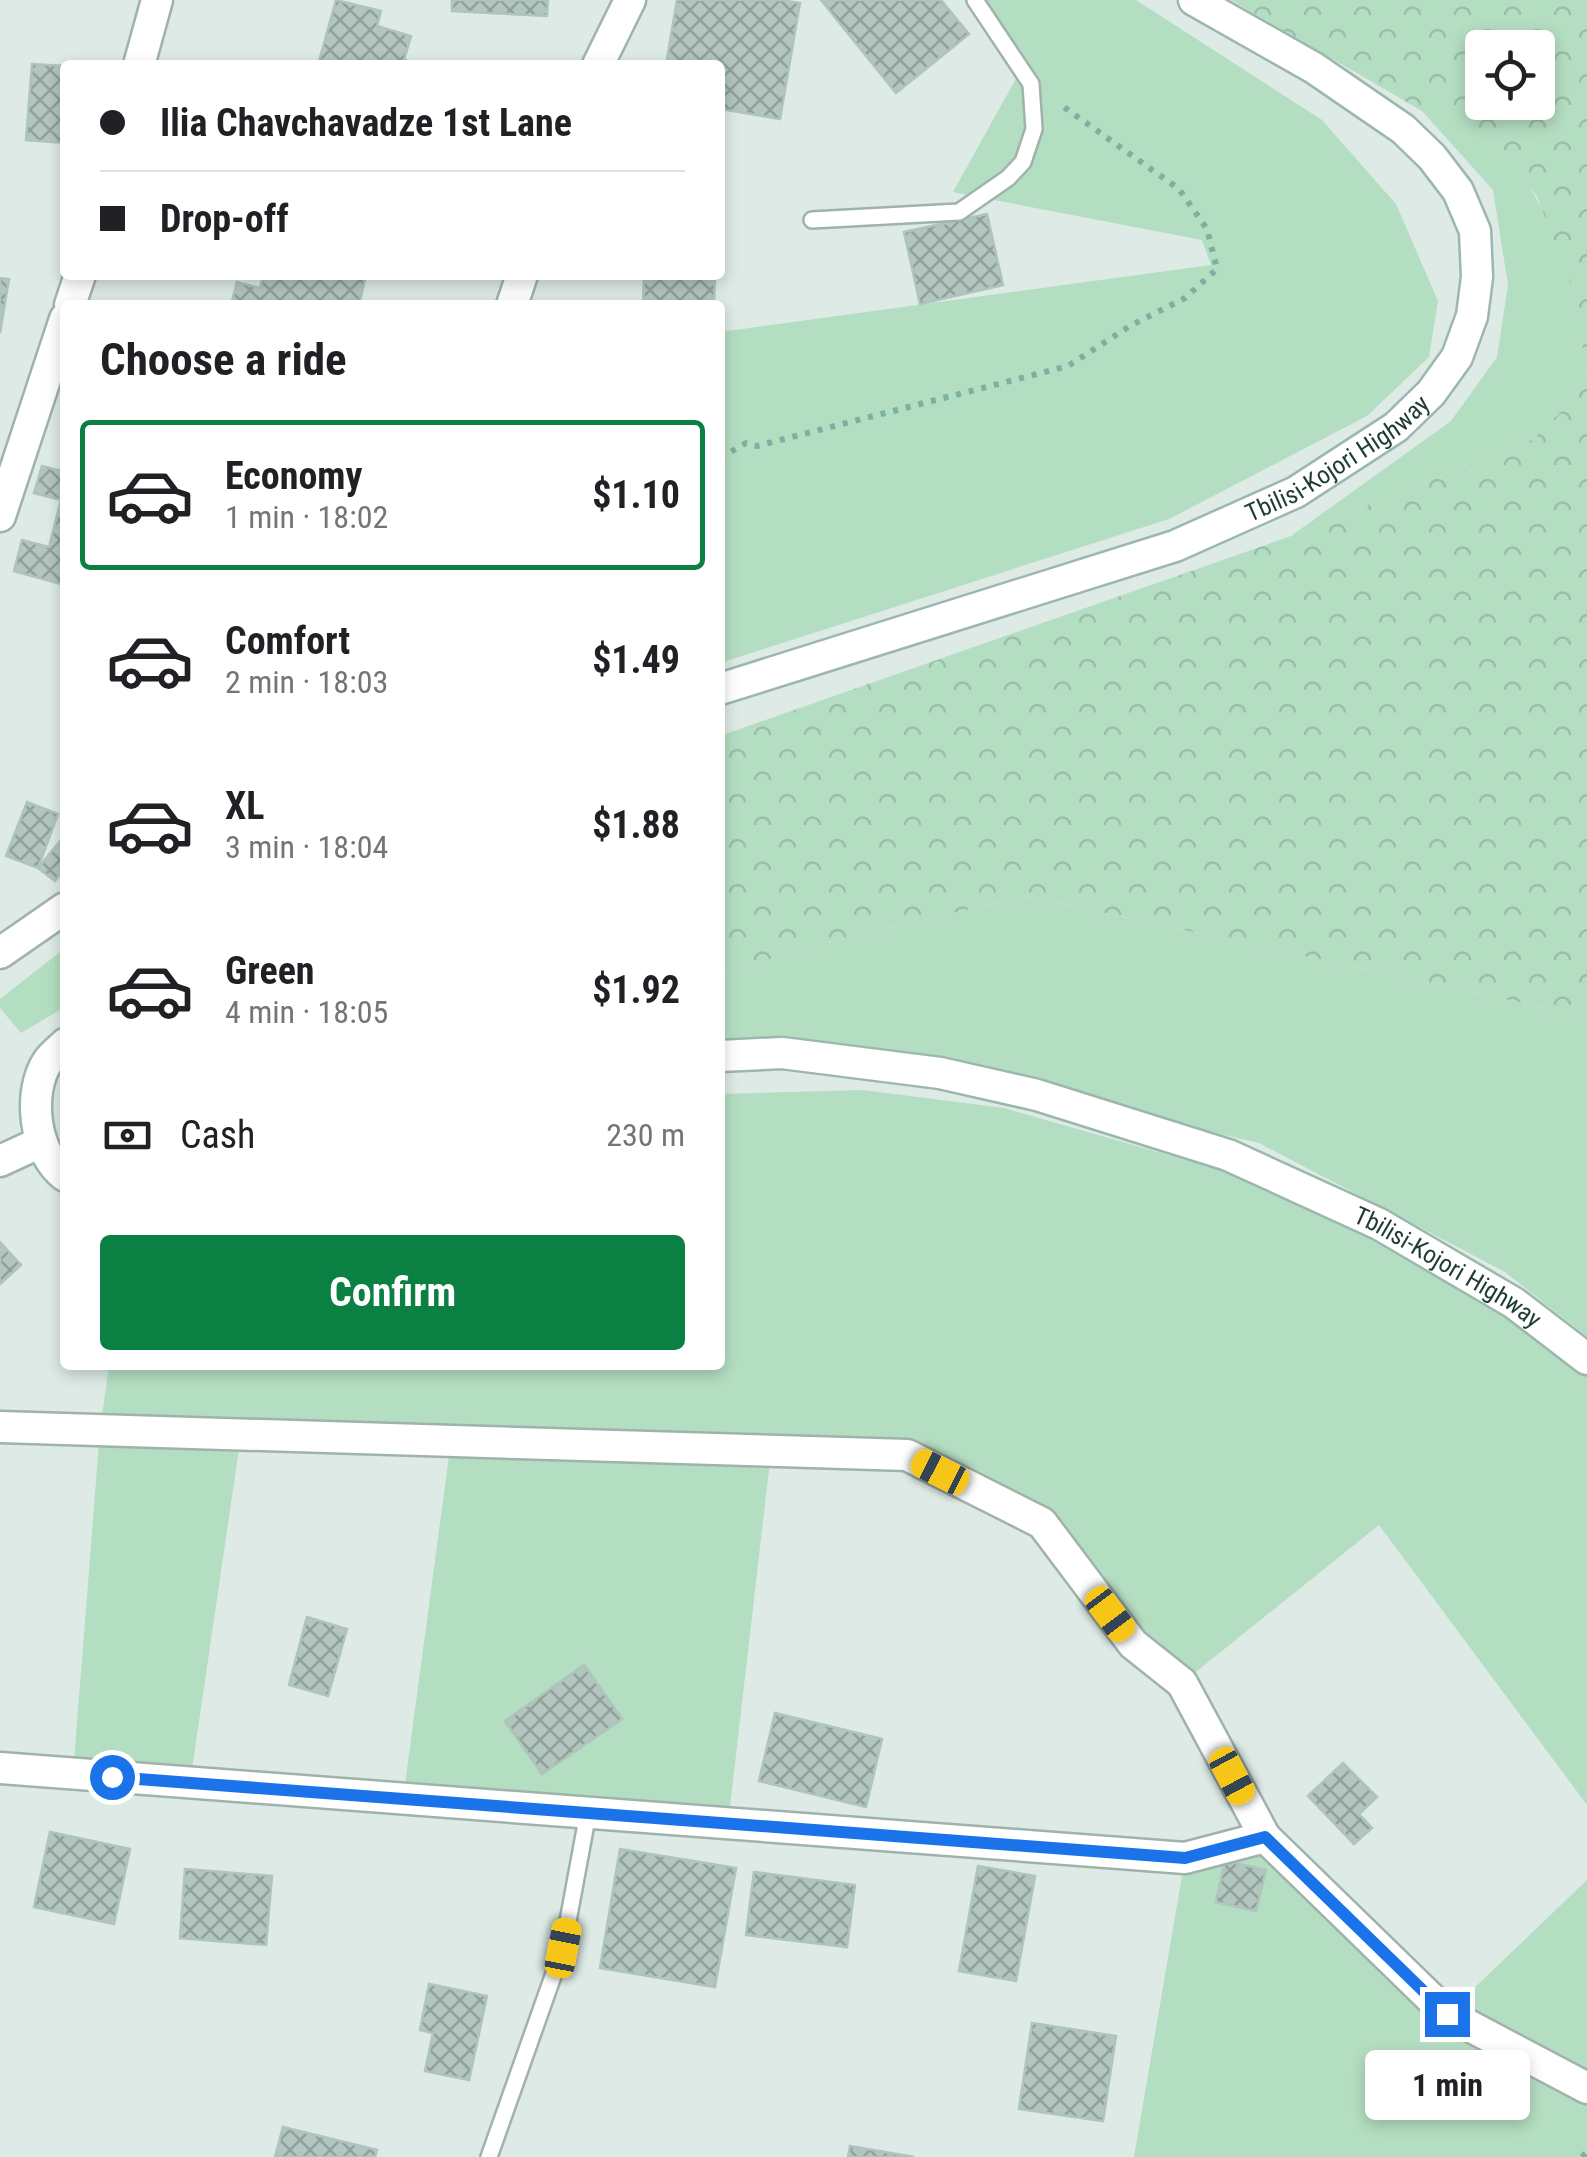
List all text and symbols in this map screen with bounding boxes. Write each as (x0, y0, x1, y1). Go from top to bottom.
map controls (1465, 30, 1555, 120)
button: locate (1465, 30, 1555, 120)
text: Ilia Chavchavadze 1st Lane (160, 101, 572, 145)
text: Drop-off (160, 197, 289, 241)
text: Choose a ride (100, 333, 347, 386)
street label: Tbilisi-Kojori Highway (1241, 389, 1435, 528)
icon: car (105, 450, 195, 540)
text: Economy (225, 454, 362, 498)
text: $1.10 (592, 473, 680, 517)
text: 1 min · 18:02 (225, 498, 388, 536)
icon: car (105, 615, 195, 705)
text: Comfort (225, 619, 350, 663)
text: $1.49 (592, 638, 680, 682)
text: 2 min · 18:03 (225, 663, 388, 701)
icon: car (105, 780, 195, 870)
text: XL (225, 784, 264, 828)
text: $1.88 (592, 803, 680, 847)
text: 3 min · 18:04 (225, 828, 388, 866)
icon: car (105, 945, 195, 1035)
text: Green (225, 949, 315, 993)
text: $1.92 (592, 968, 680, 1012)
text: 4 min · 18:05 (225, 993, 388, 1031)
icon: cash (100, 1108, 155, 1163)
text: Cash (180, 1113, 255, 1157)
text: 230 m (606, 1116, 685, 1154)
street label: Tbilisi-Kojori Highway (1349, 1201, 1547, 1334)
button: Confirm (100, 1235, 685, 1350)
car (906, 1445, 974, 1499)
car (1080, 1581, 1140, 1647)
car (1205, 1742, 1259, 1810)
route start (90, 1755, 135, 1800)
car (543, 1916, 583, 1980)
route end (1425, 1992, 1470, 2037)
callout: 1 min (1364, 2049, 1530, 2119)
text: 1 min (1412, 2066, 1483, 2104)

